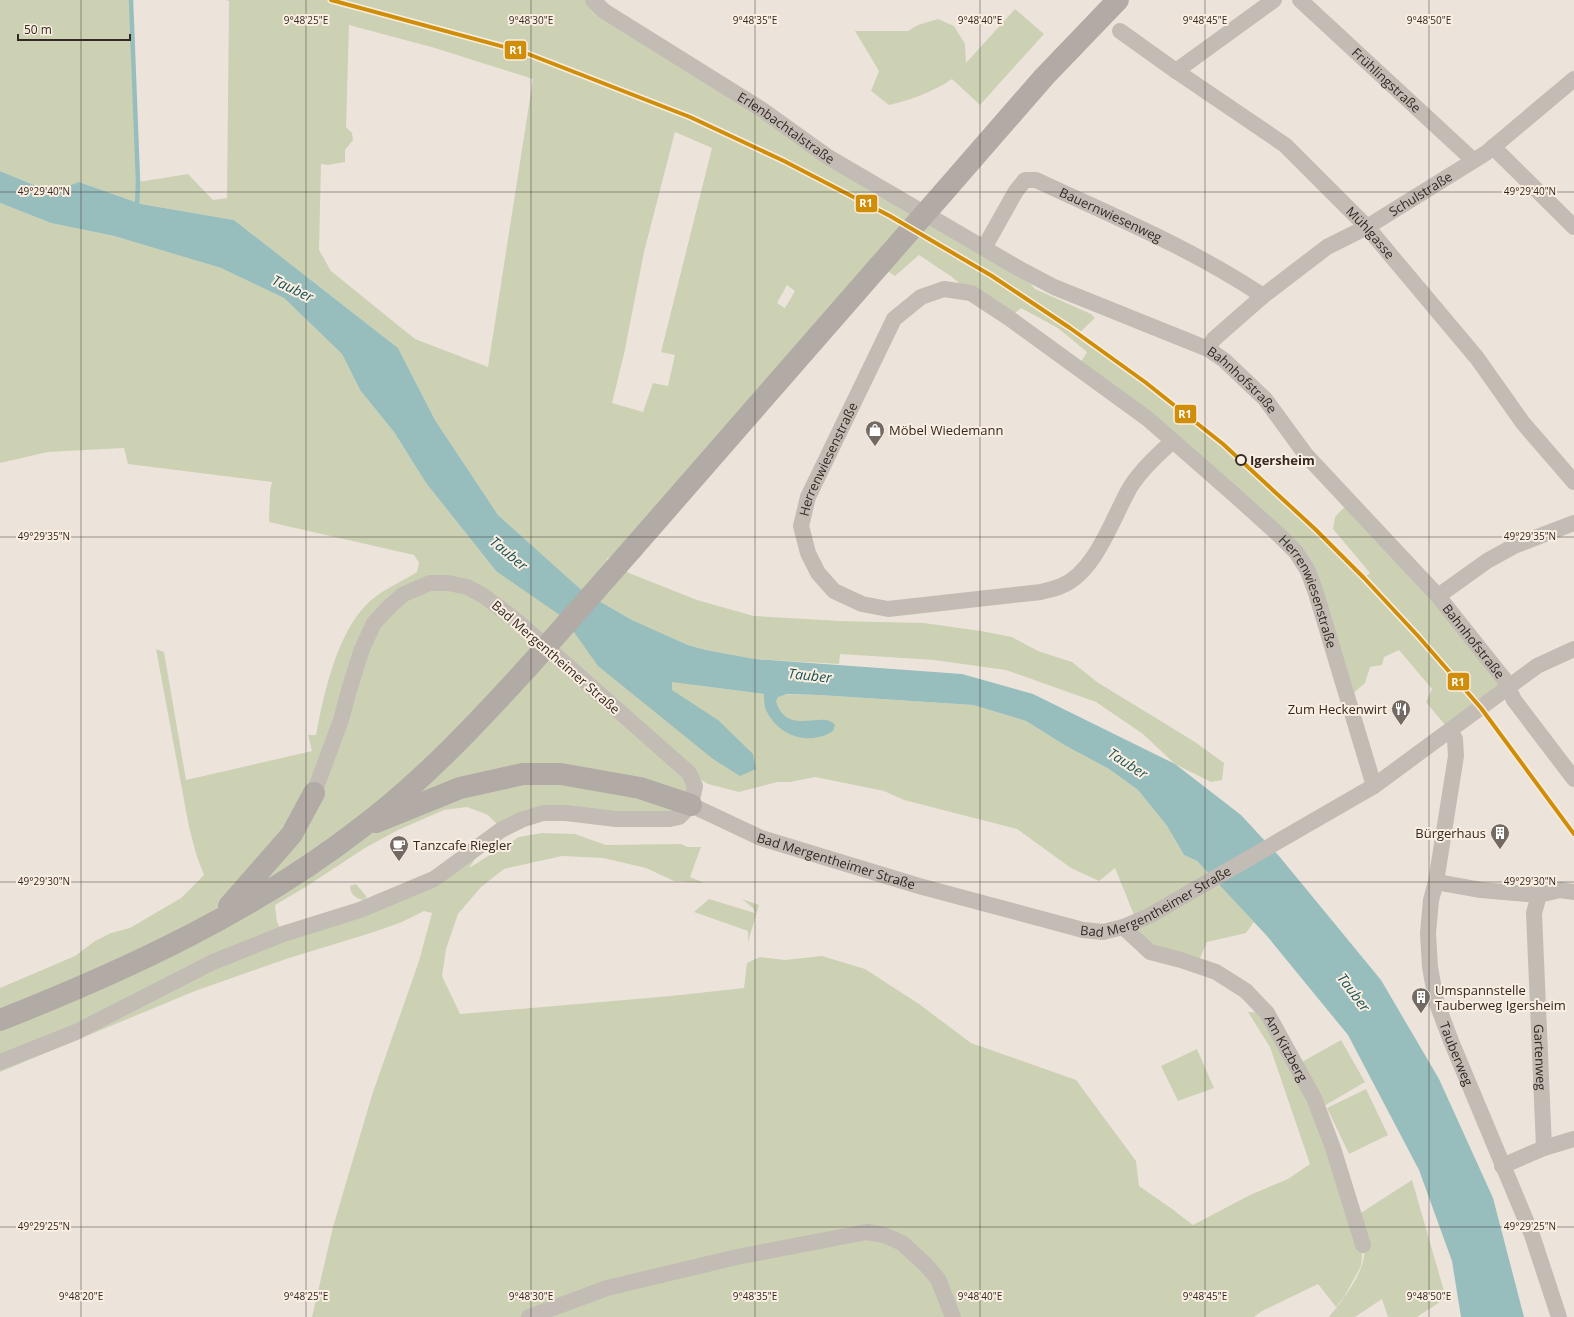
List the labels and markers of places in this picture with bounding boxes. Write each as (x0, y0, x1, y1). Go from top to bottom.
shop icon: Möbel Wiedemann (864, 419, 886, 447)
place label: Möbel Wiedemann (889, 421, 1003, 439)
place label: Igersheim (1250, 451, 1315, 469)
marker: Igersheim (1235, 454, 1247, 466)
restaurant icon: Zum Heckenwirt (1390, 698, 1412, 726)
place label: Zum Heckenwirt (1288, 700, 1387, 718)
building icon: Bürgerhaus (1489, 822, 1511, 850)
place label: Bürgerhaus (1415, 824, 1486, 842)
cafe icon: Tanzcafe Riegler (388, 834, 410, 862)
place label: Tanzcafe Riegler (413, 836, 512, 854)
place label: Umspannstelle Tauberweg Igersheim (1435, 981, 1566, 1014)
building icon: Umspannstelle Tauberweg Igersheim (1410, 986, 1432, 1014)

